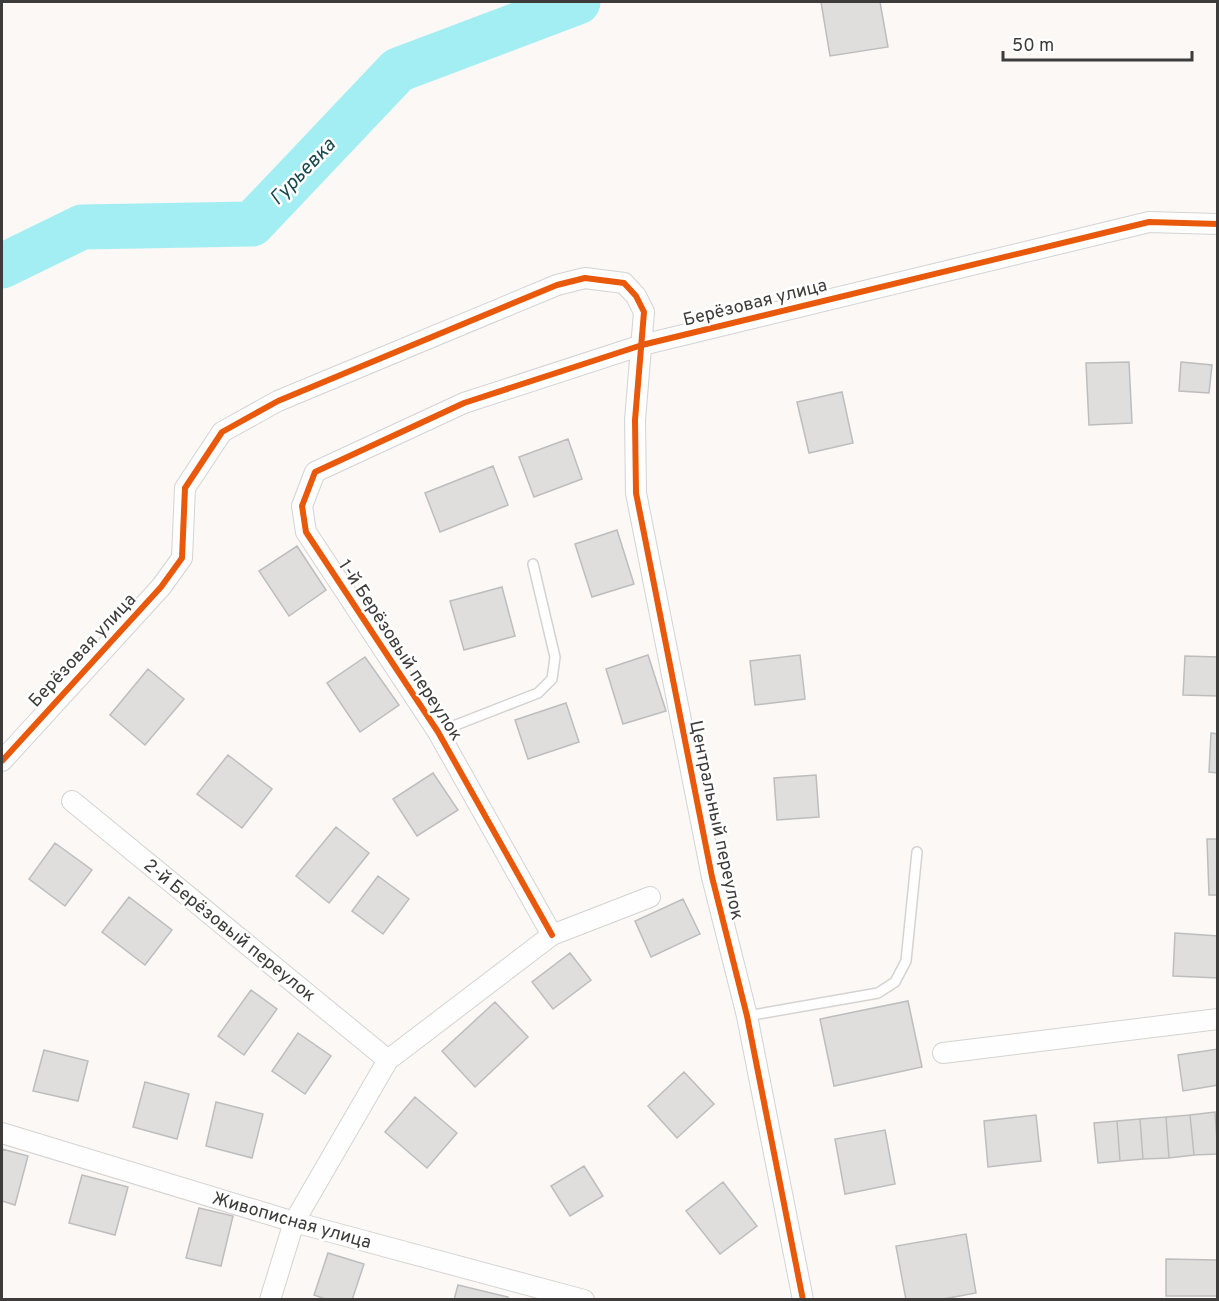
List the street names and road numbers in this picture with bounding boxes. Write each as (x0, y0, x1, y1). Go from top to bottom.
street label: Берёзовая улица (681, 274, 830, 332)
street label: 1-й Берёзовый переулок (333, 556, 467, 746)
street label: Берёзовая улица (24, 589, 142, 713)
street label: Центральный переулок (683, 718, 748, 922)
street label: 2-й Берёзовый переулок (138, 855, 320, 1008)
street label: Живописная улица (209, 1188, 374, 1255)

